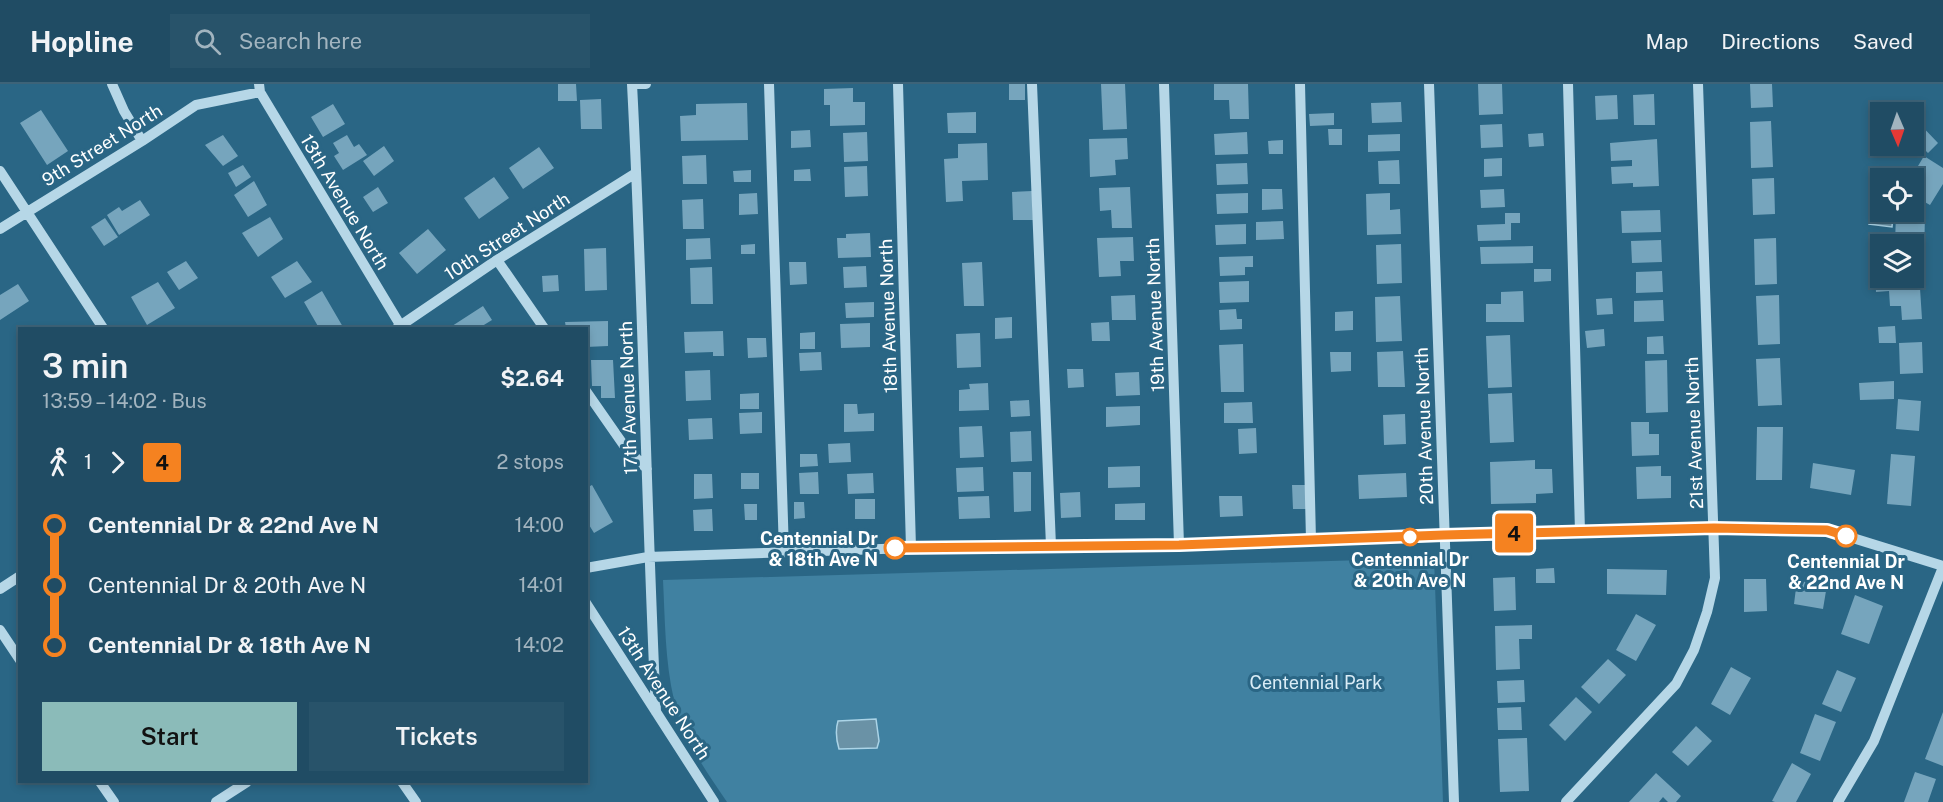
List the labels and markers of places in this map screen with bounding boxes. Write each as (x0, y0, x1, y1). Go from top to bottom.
marker: Centennial Dr & 22nd Ave N (1835, 525, 1857, 547)
place label: Centennial Dr & 18th Ave N (760, 528, 879, 570)
marker: Centennial Dr & 20th Ave N (1401, 528, 1419, 546)
marker: Centennial Dr & 18th Ave N (884, 537, 906, 559)
place label: Centennial Dr & 20th Ave N (1351, 549, 1470, 591)
place label: Centennial Dr & 22nd Ave N (1787, 551, 1906, 593)

